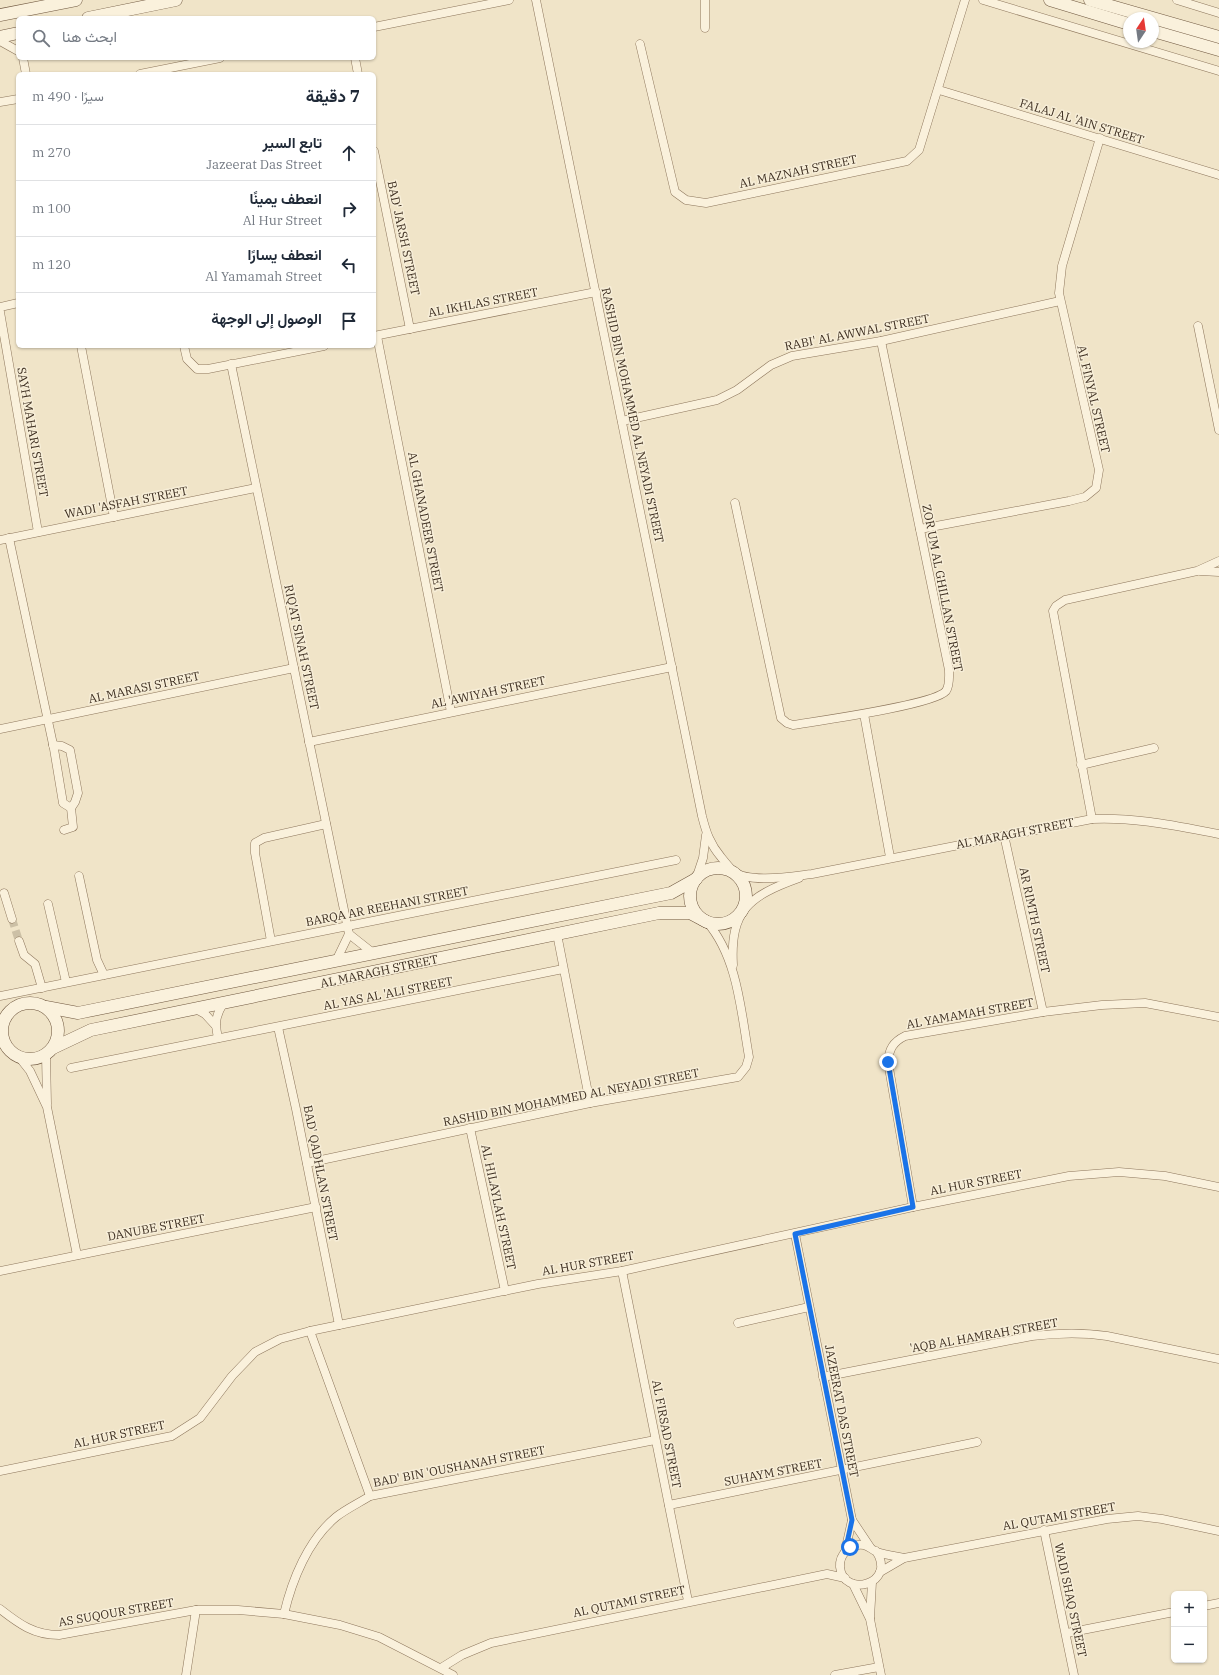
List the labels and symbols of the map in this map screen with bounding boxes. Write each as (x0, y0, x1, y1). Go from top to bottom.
north arrow (1123, 12, 1159, 48)
street label: FALAJ AL 'AIN STREET (1018, 95, 1146, 147)
street label: AL MAZNAH STREET (738, 151, 858, 191)
street label: BAD' JARSH STREET (385, 179, 424, 297)
street label: AL IKHLAS STREET (427, 284, 539, 320)
street label: RASHID BIN MOHAMMED AL NEYADI STREET (599, 286, 667, 544)
street label: RABI' AL AWWAL STREET (783, 311, 931, 353)
street label: AL FINYAL STREET (1074, 344, 1114, 455)
street label: SAYH MAHARI STREET (14, 366, 52, 498)
street label: AL GHANADEER STREET (405, 451, 447, 594)
street label: WADI 'ASFAH STREET (63, 483, 189, 521)
street label: ZOR UM AL GHILLAN STREET (919, 503, 967, 673)
street label: RIQ'AT SINAH STREET (281, 583, 323, 711)
street label: AL MARASI STREET (87, 668, 201, 706)
street label: AL 'AWIYAH STREET (429, 672, 547, 711)
street label: AL MARAGH STREET (955, 814, 1075, 852)
street label: AR RIMTH STREET (1016, 866, 1054, 974)
street label: BARQA AR REEHANI STREET (304, 883, 470, 929)
street label: AL MARAGH STREET (319, 951, 439, 991)
street label: AL YAS AL 'ALI STREET (322, 973, 454, 1013)
street label: AL YAMAMAH STREET (905, 994, 1035, 1032)
route end (879, 1053, 897, 1071)
street label: RASHID BIN MOHAMMED AL NEYADI STREET (442, 1065, 701, 1129)
street label: BAD' QADHLAN STREET (300, 1104, 342, 1242)
street label: AL HILAYLAH STREET (478, 1143, 520, 1271)
street label: AL HUR STREET (929, 1166, 1023, 1198)
street label: DANUBE STREET (106, 1210, 206, 1244)
street label: AL HUR STREET (541, 1247, 635, 1278)
street label: 'AQB AL HAMRAH STREET (909, 1315, 1059, 1355)
street label: JAZEERAT DAS STREET (822, 1343, 862, 1479)
street label: AL FIRSAD STREET (649, 1378, 685, 1490)
street label: AL HUR STREET (72, 1417, 166, 1451)
street label: BAD' BIN 'OUSHANAH STREET (372, 1442, 546, 1490)
street label: SUHAYM STREET (723, 1455, 824, 1489)
street label: AL QUTAMI STREET (1001, 1499, 1117, 1533)
route start (841, 1538, 859, 1556)
street label: WADI SHAQ STREET (1052, 1541, 1090, 1659)
street label: AL QUTAMI STREET (572, 1582, 687, 1620)
street label: AS SUQOUR STREET (57, 1594, 175, 1630)

